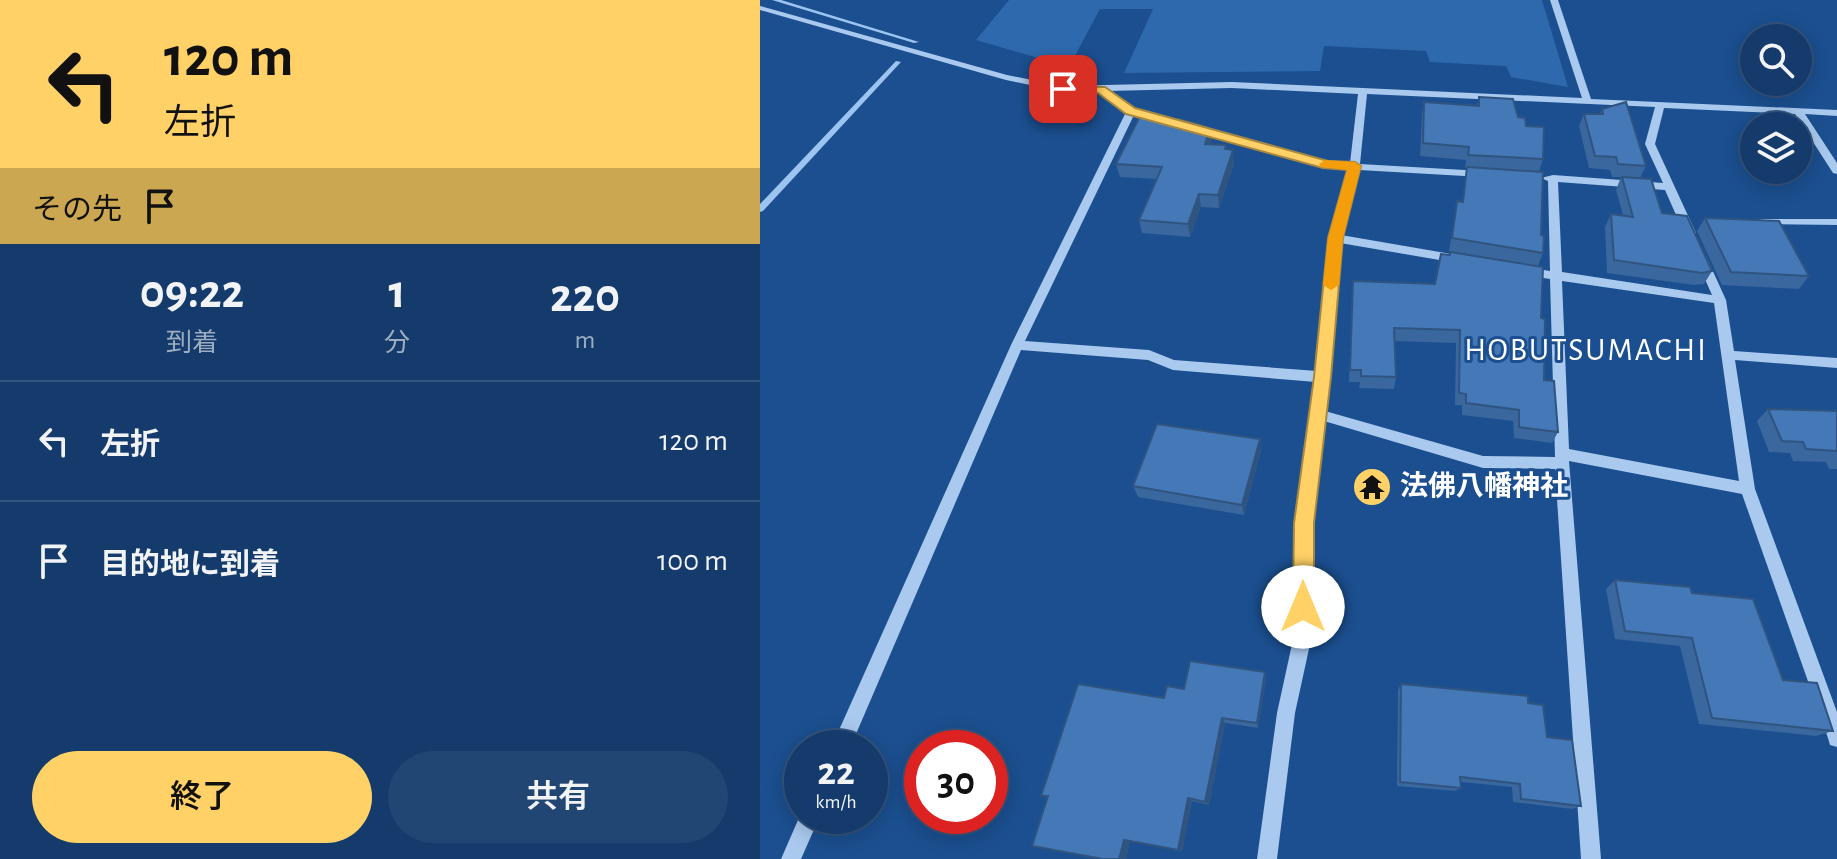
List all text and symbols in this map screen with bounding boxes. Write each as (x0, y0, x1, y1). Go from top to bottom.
map controls (1740, 24, 1812, 184)
button: search (1740, 24, 1812, 96)
text: 120 m (164, 30, 293, 86)
icon: left (32, 32, 136, 136)
pin (1029, 55, 1097, 123)
icon: arrive (1041, 67, 1085, 111)
text: 左折 (164, 105, 236, 141)
button: layers (1740, 112, 1812, 184)
icon: arrive (138, 184, 182, 228)
text: その先 (32, 195, 122, 225)
text: 09:22 (140, 269, 244, 317)
text: 1 (388, 269, 406, 317)
text: 220 (550, 273, 620, 321)
text: m (575, 327, 595, 353)
text: 到着 (166, 330, 218, 356)
text: 分 (384, 330, 410, 356)
district label: HOBUTSUMACHI (1464, 334, 1708, 366)
icon: left (32, 419, 76, 463)
text: 120 m (659, 426, 728, 456)
text: 左折 (100, 430, 160, 460)
temple icon: 法佛八幡神社 (1351, 466, 1393, 508)
place label: 法佛八幡神社 (1400, 471, 1568, 501)
icon: arrive (32, 539, 76, 583)
text: 100 m (657, 546, 728, 576)
text: 目的地に到着 (100, 550, 280, 580)
position arrow (1261, 565, 1345, 649)
speed limit sign: 30 (904, 730, 1008, 834)
button: 終了 (32, 751, 372, 843)
button: 共有 (388, 751, 728, 843)
text: 22 (817, 752, 855, 792)
text: km/h (815, 792, 857, 812)

